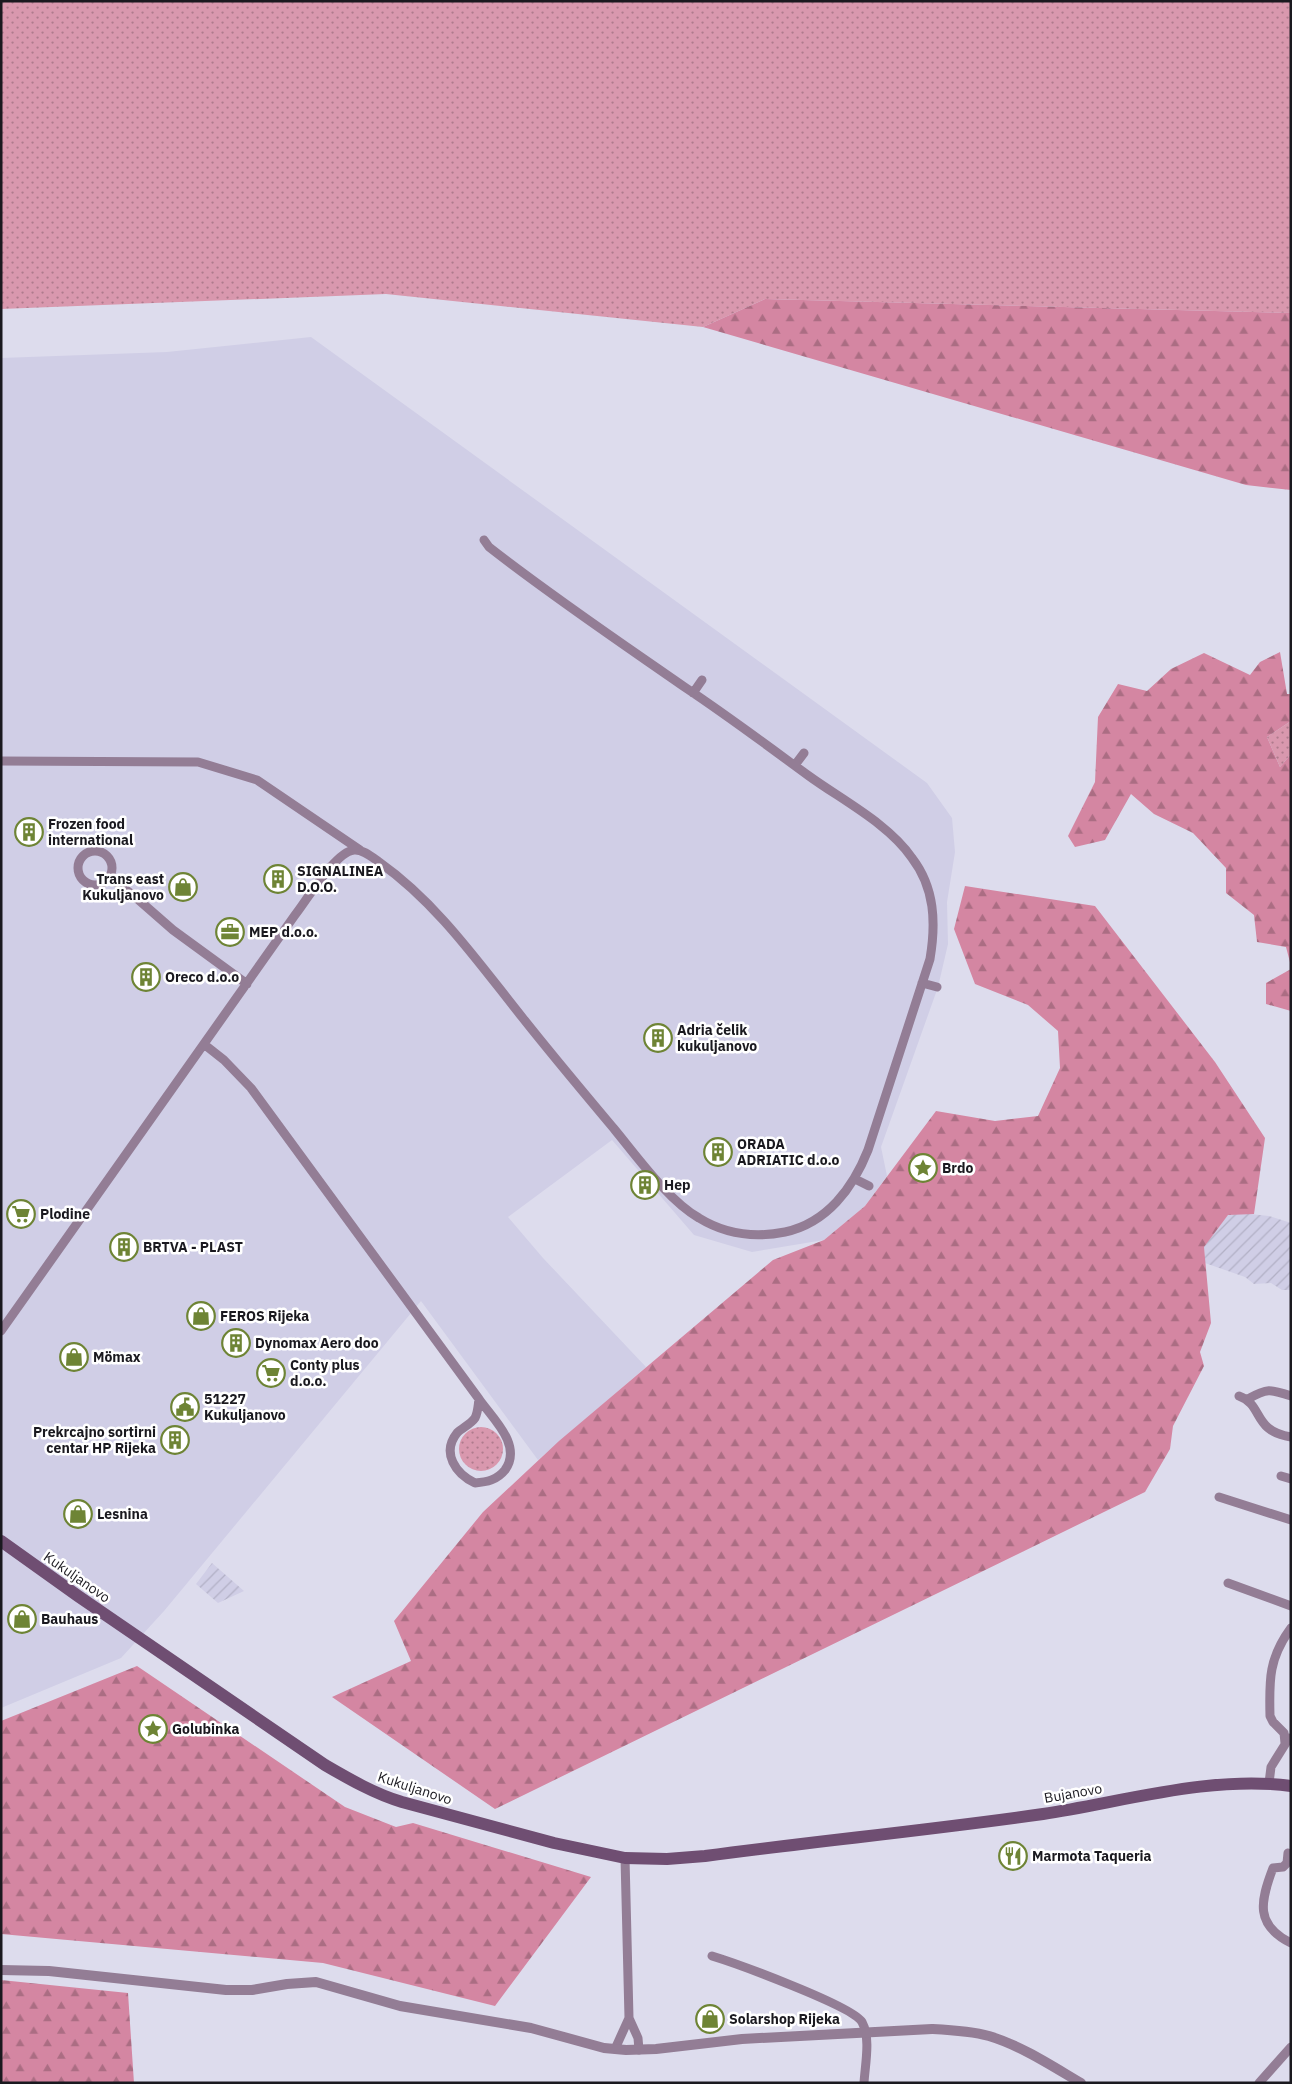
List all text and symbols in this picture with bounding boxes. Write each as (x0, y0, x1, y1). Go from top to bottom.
place label: Frozen food international (48, 815, 133, 849)
building icon: Frozen food international (14, 817, 44, 847)
place label: SIGNALINEA D.O.O. (297, 862, 384, 896)
building icon: SIGNALINEA D.O.O. (263, 864, 293, 894)
place label: Trans east Kukuljanovo (82, 870, 164, 904)
shop icon: Trans east Kukuljanovo (168, 872, 198, 902)
office icon: MEP d.o.o. (215, 917, 245, 947)
place label: MEP d.o.o. (249, 923, 318, 941)
building icon: Oreco d.o.o (131, 962, 161, 992)
place label: Oreco d.o.o (165, 968, 239, 986)
place label: Adria čelik kukuljanovo (677, 1021, 757, 1055)
building icon: Adria čelik kukuljanovo (643, 1023, 673, 1053)
place label: ORADA ADRIATIC d.o.o (737, 1135, 840, 1169)
building icon: ORADA ADRIATIC d.o.o (703, 1137, 733, 1167)
place icon: Brdo (908, 1153, 938, 1183)
place label: Brdo (942, 1159, 973, 1177)
building icon: Hep (630, 1170, 660, 1200)
place label: Hep (664, 1176, 691, 1194)
supermarket icon: Plodine (6, 1199, 36, 1229)
place label: Plodine (40, 1205, 90, 1223)
building icon: BRTVA - PLAST (109, 1232, 139, 1262)
place label: BRTVA - PLAST (143, 1238, 243, 1256)
shop icon: FEROS Rijeka (186, 1301, 216, 1331)
place label: FEROS Rijeka (220, 1307, 309, 1325)
building icon: Dynomax Aero doo (221, 1328, 251, 1358)
place label: Dynomax Aero doo (255, 1334, 379, 1352)
shop icon: Mömax (59, 1342, 89, 1372)
place label: Mömax (93, 1348, 141, 1366)
place label: Conty plus d.o.o. (290, 1356, 360, 1390)
supermarket icon: Conty plus d.o.o. (256, 1358, 286, 1388)
place label: 51227 Kukuljanovo (204, 1390, 286, 1424)
public building icon: 51227 Kukuljanovo (170, 1392, 200, 1422)
place label: Prekrcajno sortirni centar HP Rijeka (33, 1423, 156, 1457)
building icon: Prekrcajno sortirni centar HP Rijeka (160, 1425, 190, 1455)
shop icon: Lesnina (63, 1499, 93, 1529)
place label: Lesnina (97, 1505, 148, 1523)
street label: Kukuljanovo (40, 1548, 114, 1607)
shop icon: Bauhaus (7, 1604, 37, 1634)
place label: Bauhaus (41, 1610, 98, 1628)
place icon: Golubinka (138, 1714, 168, 1744)
place label: Golubinka (172, 1720, 239, 1738)
street label: Kukuljanovo (376, 1768, 455, 1808)
street label: Bujanovo (1043, 1779, 1103, 1807)
restaurant icon: Marmota Taqueria (998, 1841, 1028, 1871)
place label: Marmota Taqueria (1032, 1847, 1152, 1865)
shop icon: Solarshop Rijeka (695, 2004, 725, 2034)
place label: Solarshop Rijeka (729, 2010, 840, 2028)

